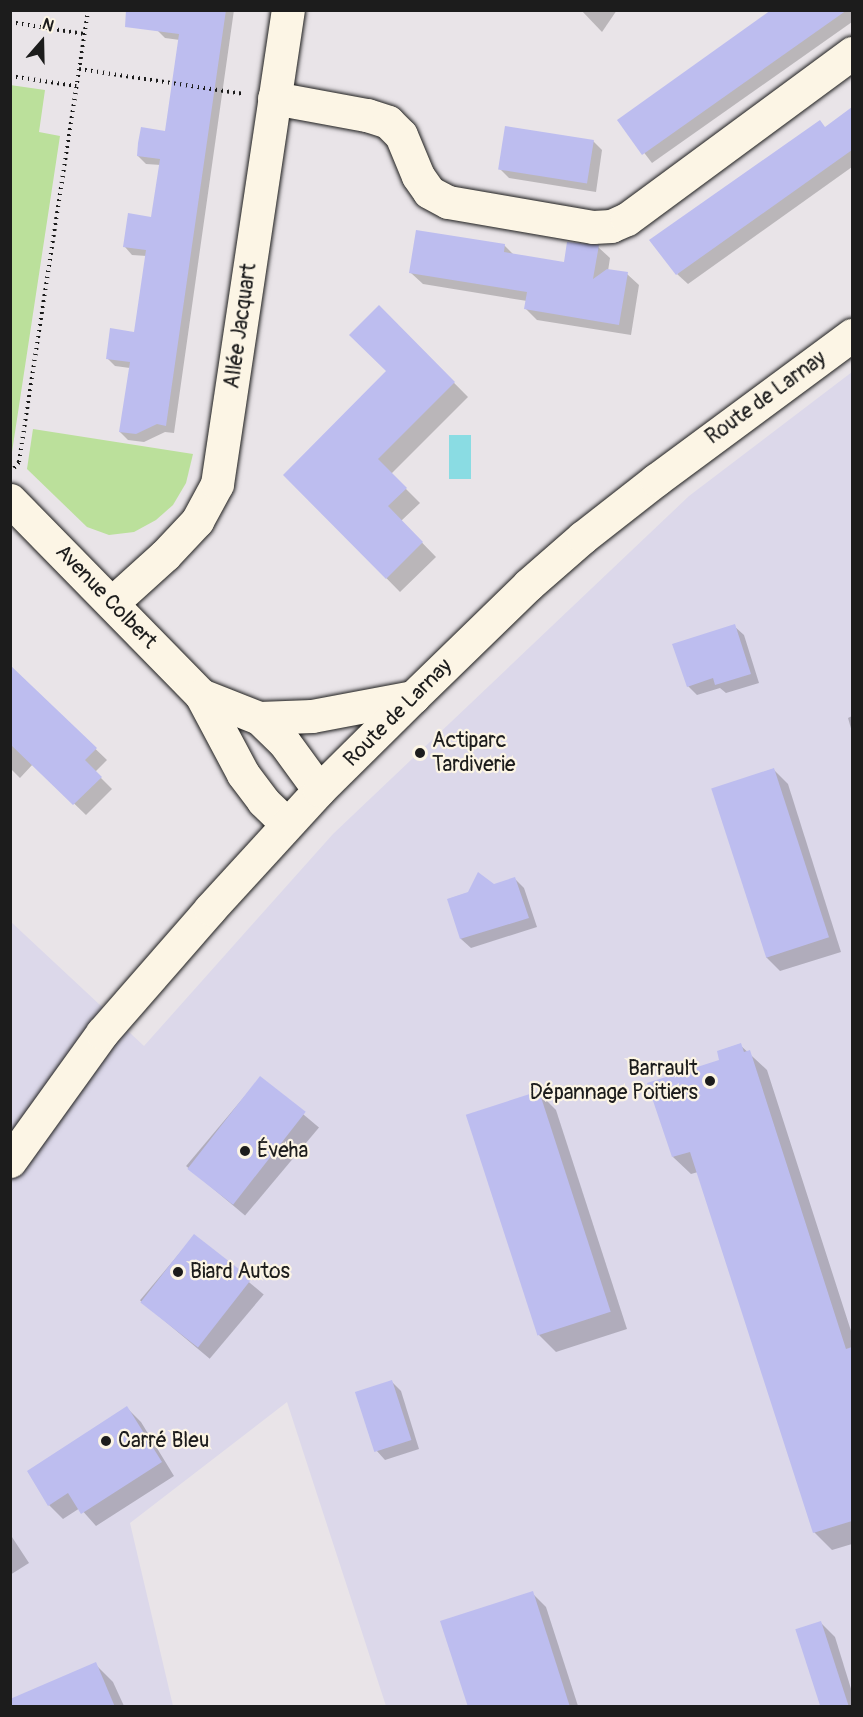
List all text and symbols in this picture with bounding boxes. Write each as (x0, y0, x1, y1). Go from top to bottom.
north arrow (12, 12, 72, 72)
text: N (40, 14, 57, 36)
street label: Allée Jacquart (220, 262, 262, 390)
street label: Route de Larnay (701, 346, 831, 450)
street label: Avenue Colbert (50, 540, 162, 654)
street label: Route de Larnay (339, 654, 457, 772)
place label: Actiparc Tardiverie (432, 728, 515, 778)
marker: Actiparc Tardiverie (413, 746, 427, 760)
place label: Barrault Dépannage Poitiers (530, 1056, 698, 1106)
marker: Barrault Dépannage Poitiers (703, 1074, 717, 1088)
place label: Éveha (257, 1138, 308, 1164)
marker: Éveha (238, 1144, 252, 1158)
place label: Biard Autos (190, 1259, 290, 1285)
marker: Biard Autos (171, 1265, 185, 1279)
place label: Carré Bleu (118, 1428, 209, 1454)
marker: Carré Bleu (99, 1434, 113, 1448)

